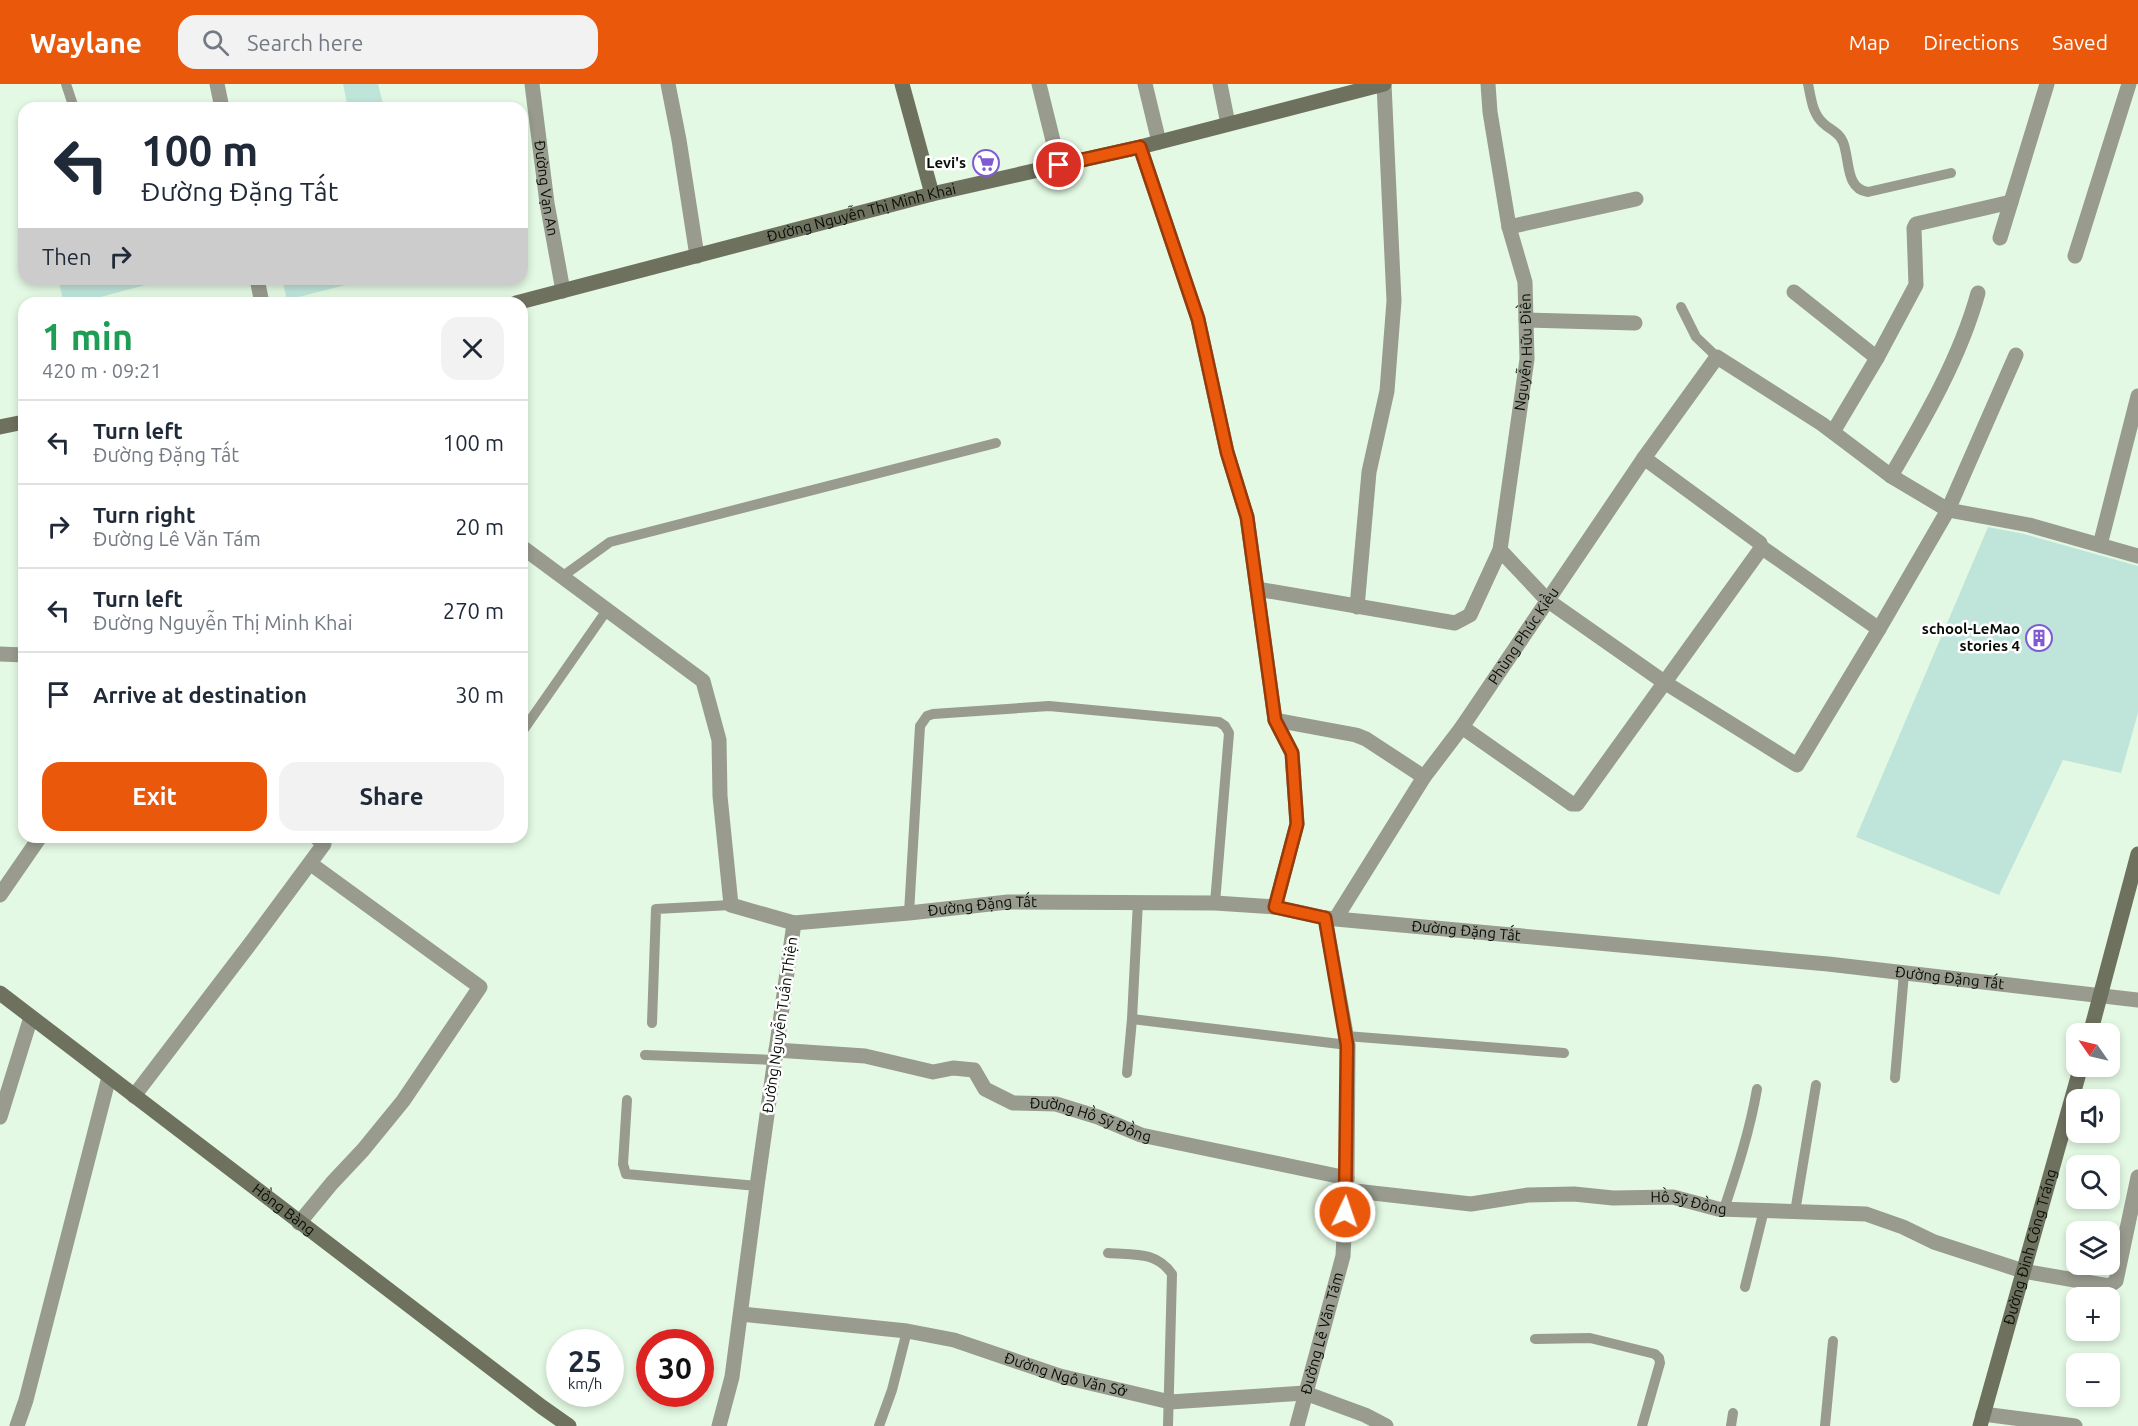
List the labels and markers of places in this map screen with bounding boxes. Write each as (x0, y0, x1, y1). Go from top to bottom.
pin (1033, 139, 1084, 190)
supermarket icon: Levi's (971, 148, 1001, 178)
place label: Levi's (926, 154, 966, 171)
place label: school-LeMao stories 4 (1922, 620, 2020, 654)
building icon: school-LeMao stories 4 (2024, 623, 2054, 653)

